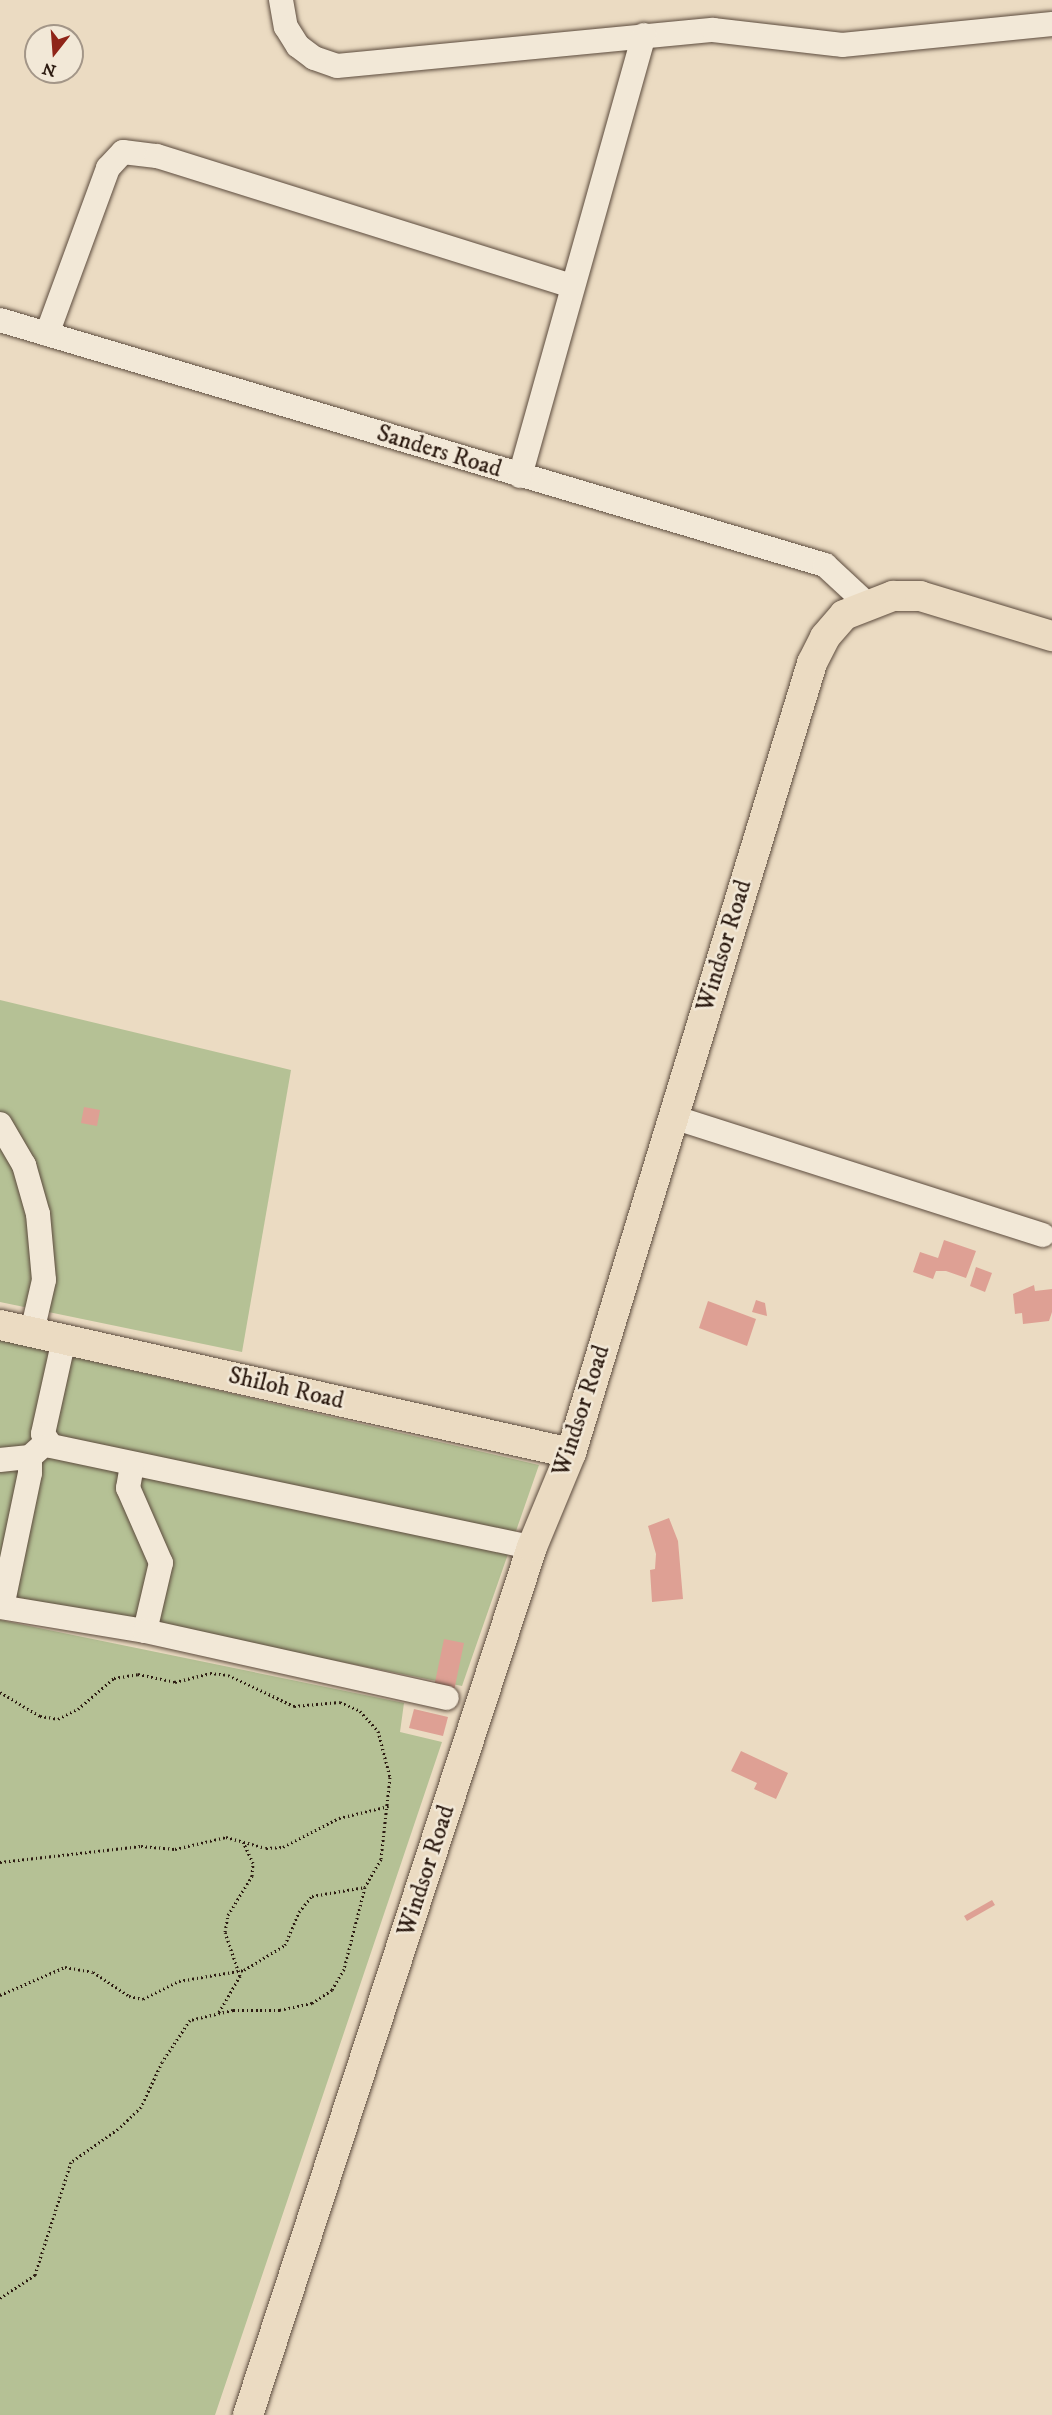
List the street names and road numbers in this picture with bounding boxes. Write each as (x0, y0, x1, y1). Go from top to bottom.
street label: Sanders Road (373, 419, 505, 485)
street label: Windsor Road (691, 877, 759, 1015)
street label: Windsor Road (547, 1342, 617, 1480)
street label: Shiloh Road (226, 1362, 346, 1416)
street label: Windsor Road (392, 1802, 462, 1940)

